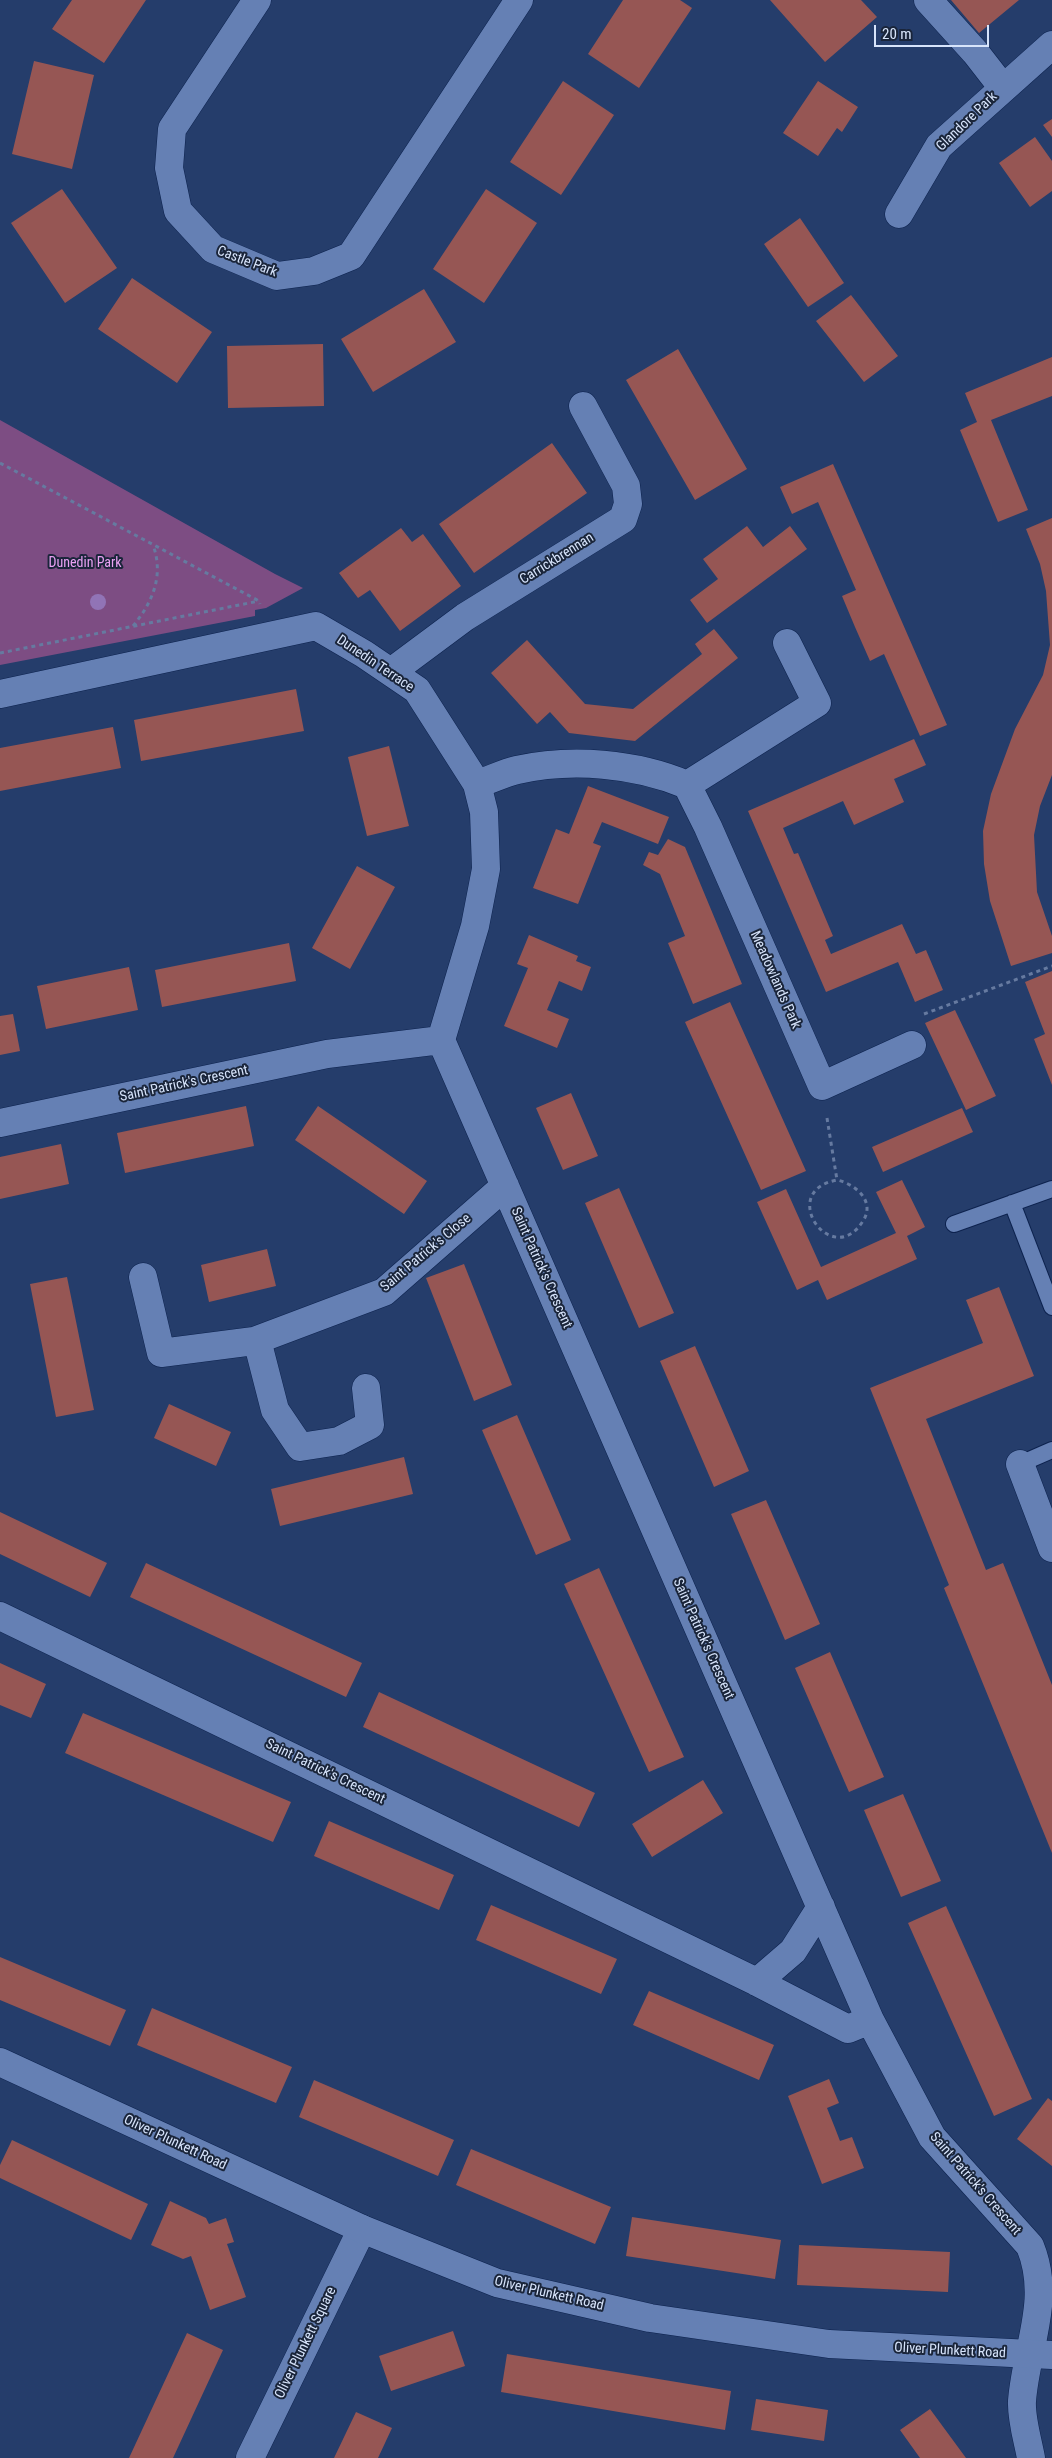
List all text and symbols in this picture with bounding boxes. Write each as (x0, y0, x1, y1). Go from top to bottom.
scale bar (877, 15, 992, 47)
text: 20 m (882, 25, 912, 43)
street label: Glandore Park (933, 89, 1001, 155)
street label: Castle Park (215, 243, 279, 281)
street label: Carrickbrennan (517, 530, 597, 588)
park label: Dunedin Park (48, 555, 122, 571)
street label: Dunedin Terrace (333, 632, 417, 696)
street label: Meadowlands Park (746, 929, 804, 1031)
street label: Saint Patrick's Crescent (118, 1062, 250, 1106)
street label: Saint Patrick's Crescent (507, 1205, 575, 1331)
street label: Saint Patrick's Close (377, 1210, 475, 1296)
street label: Saint Patrick's Crescent (669, 1576, 737, 1702)
street label: Saint Patrick's Crescent (263, 1736, 387, 1808)
street label: Oliver Plunkett Road (121, 2112, 229, 2174)
street label: Saint Patrick's Crescent (926, 2129, 1024, 2239)
street label: Oliver Plunkett Road (493, 2273, 605, 2315)
street label: Oliver Plunkett Square (272, 2285, 340, 2401)
street label: Oliver Plunkett Road (894, 2340, 1006, 2362)

